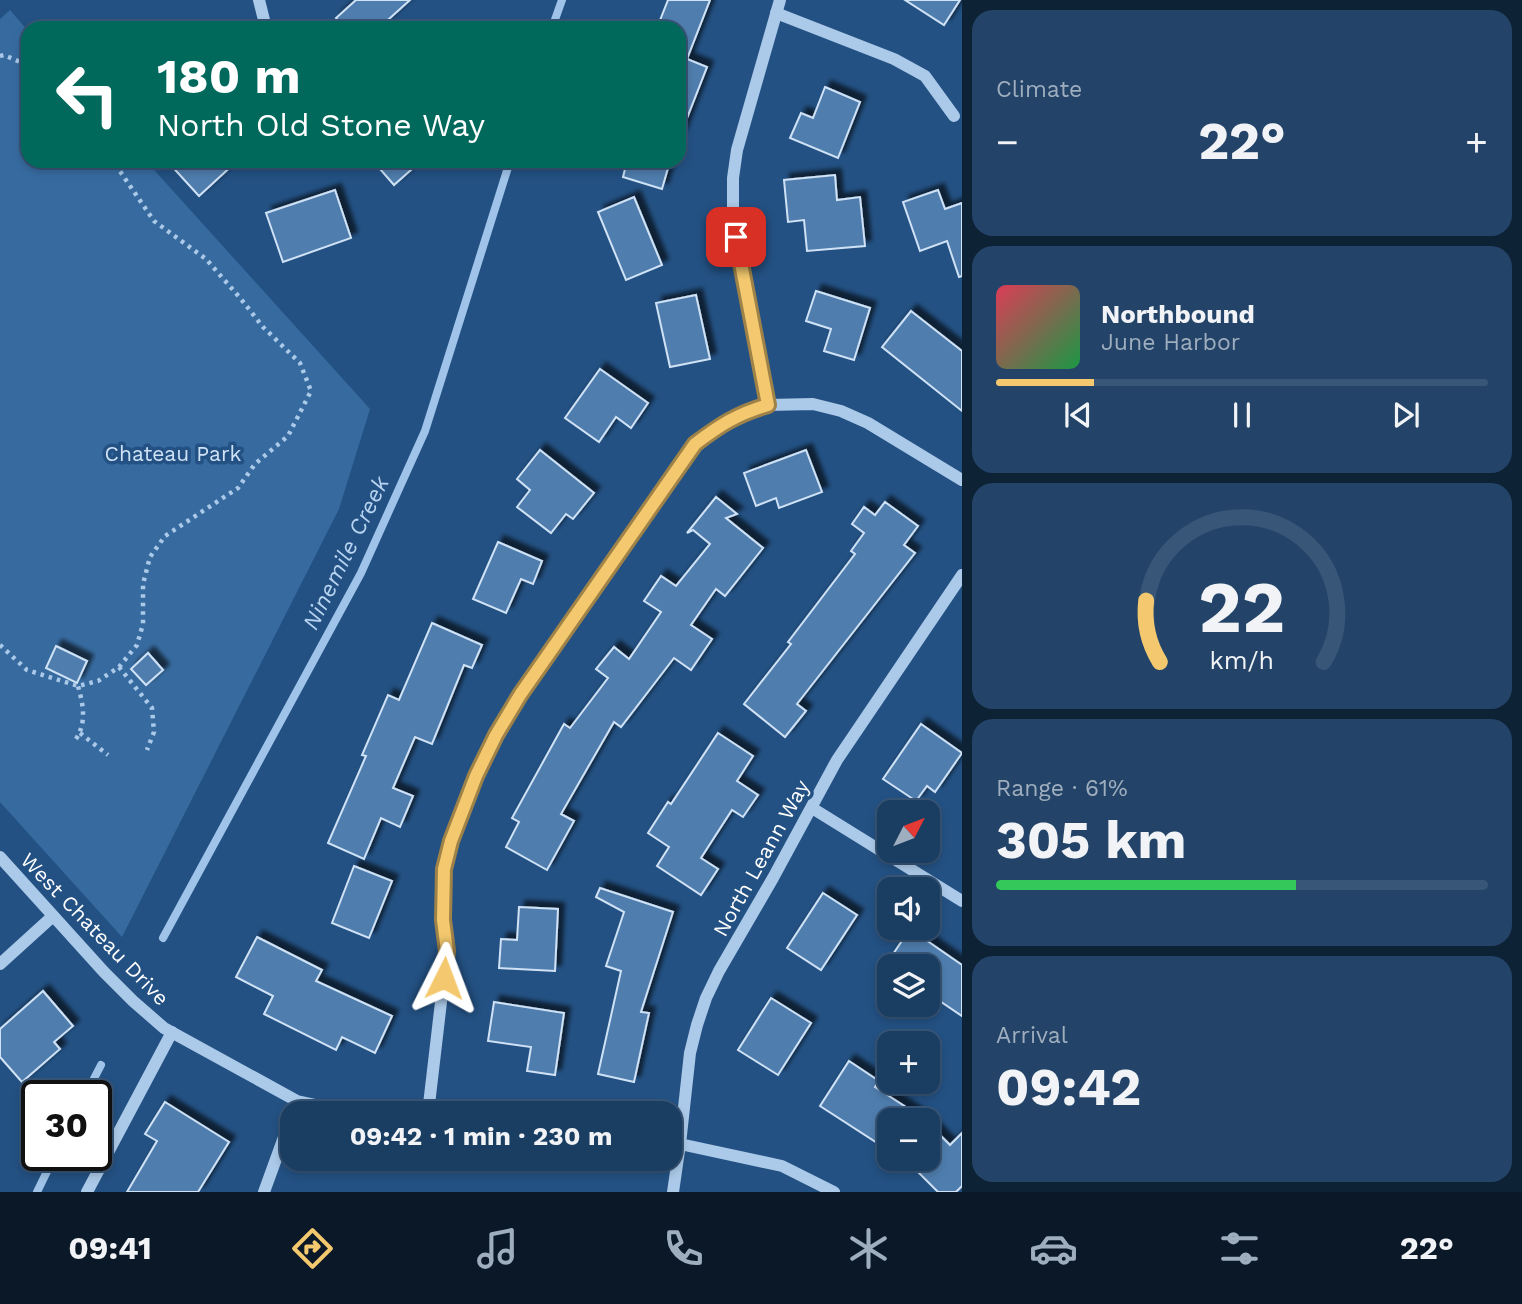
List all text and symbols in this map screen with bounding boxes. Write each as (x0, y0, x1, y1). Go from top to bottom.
text: 180 m (157, 47, 301, 105)
icon: left (42, 49, 133, 140)
text: Climate (996, 76, 1082, 103)
text: North Old Stone Way (157, 106, 485, 144)
text: 22° (1198, 111, 1286, 172)
text: − (996, 120, 1019, 164)
text: + (1465, 120, 1488, 164)
pin (706, 207, 766, 267)
icon: arrive (717, 218, 755, 256)
text: Northbound (1101, 299, 1255, 329)
text: June Harbor (1101, 329, 1240, 356)
icon: previous (1059, 396, 1097, 434)
icon: pause (1223, 396, 1261, 434)
icon: next (1387, 396, 1425, 434)
park label: Chateau Park (105, 441, 242, 466)
water label: Ninemile Creek (297, 471, 395, 634)
text: 22 (1199, 564, 1285, 650)
text: km/h (1210, 646, 1274, 675)
street label: North Leann Way (708, 775, 814, 941)
text: Range · 61% (996, 775, 1128, 802)
north arrow (877, 800, 940, 863)
map controls (877, 800, 940, 1171)
text: 305 km (996, 810, 1186, 871)
street label: West Chateau Drive (16, 847, 174, 1011)
button: sound (877, 877, 940, 940)
position arrow (407, 941, 481, 1015)
button: layers (877, 954, 940, 1017)
text: Arrival (996, 1022, 1068, 1049)
button: + (877, 1031, 940, 1094)
text: 09:42 (996, 1057, 1141, 1118)
speed limit sign: 30 (21, 1080, 112, 1171)
button: − (877, 1108, 940, 1171)
text: 09:42 · 1 min · 230 m (350, 1121, 612, 1151)
icon: directions (288, 1224, 337, 1273)
icon: music (473, 1224, 522, 1273)
icon: phone (659, 1224, 708, 1273)
icon: climate (844, 1224, 893, 1273)
icon: car (1029, 1224, 1078, 1273)
icon: filters (1215, 1224, 1264, 1273)
text: 09:41 (68, 1229, 152, 1267)
text: 22° (1400, 1229, 1454, 1267)

